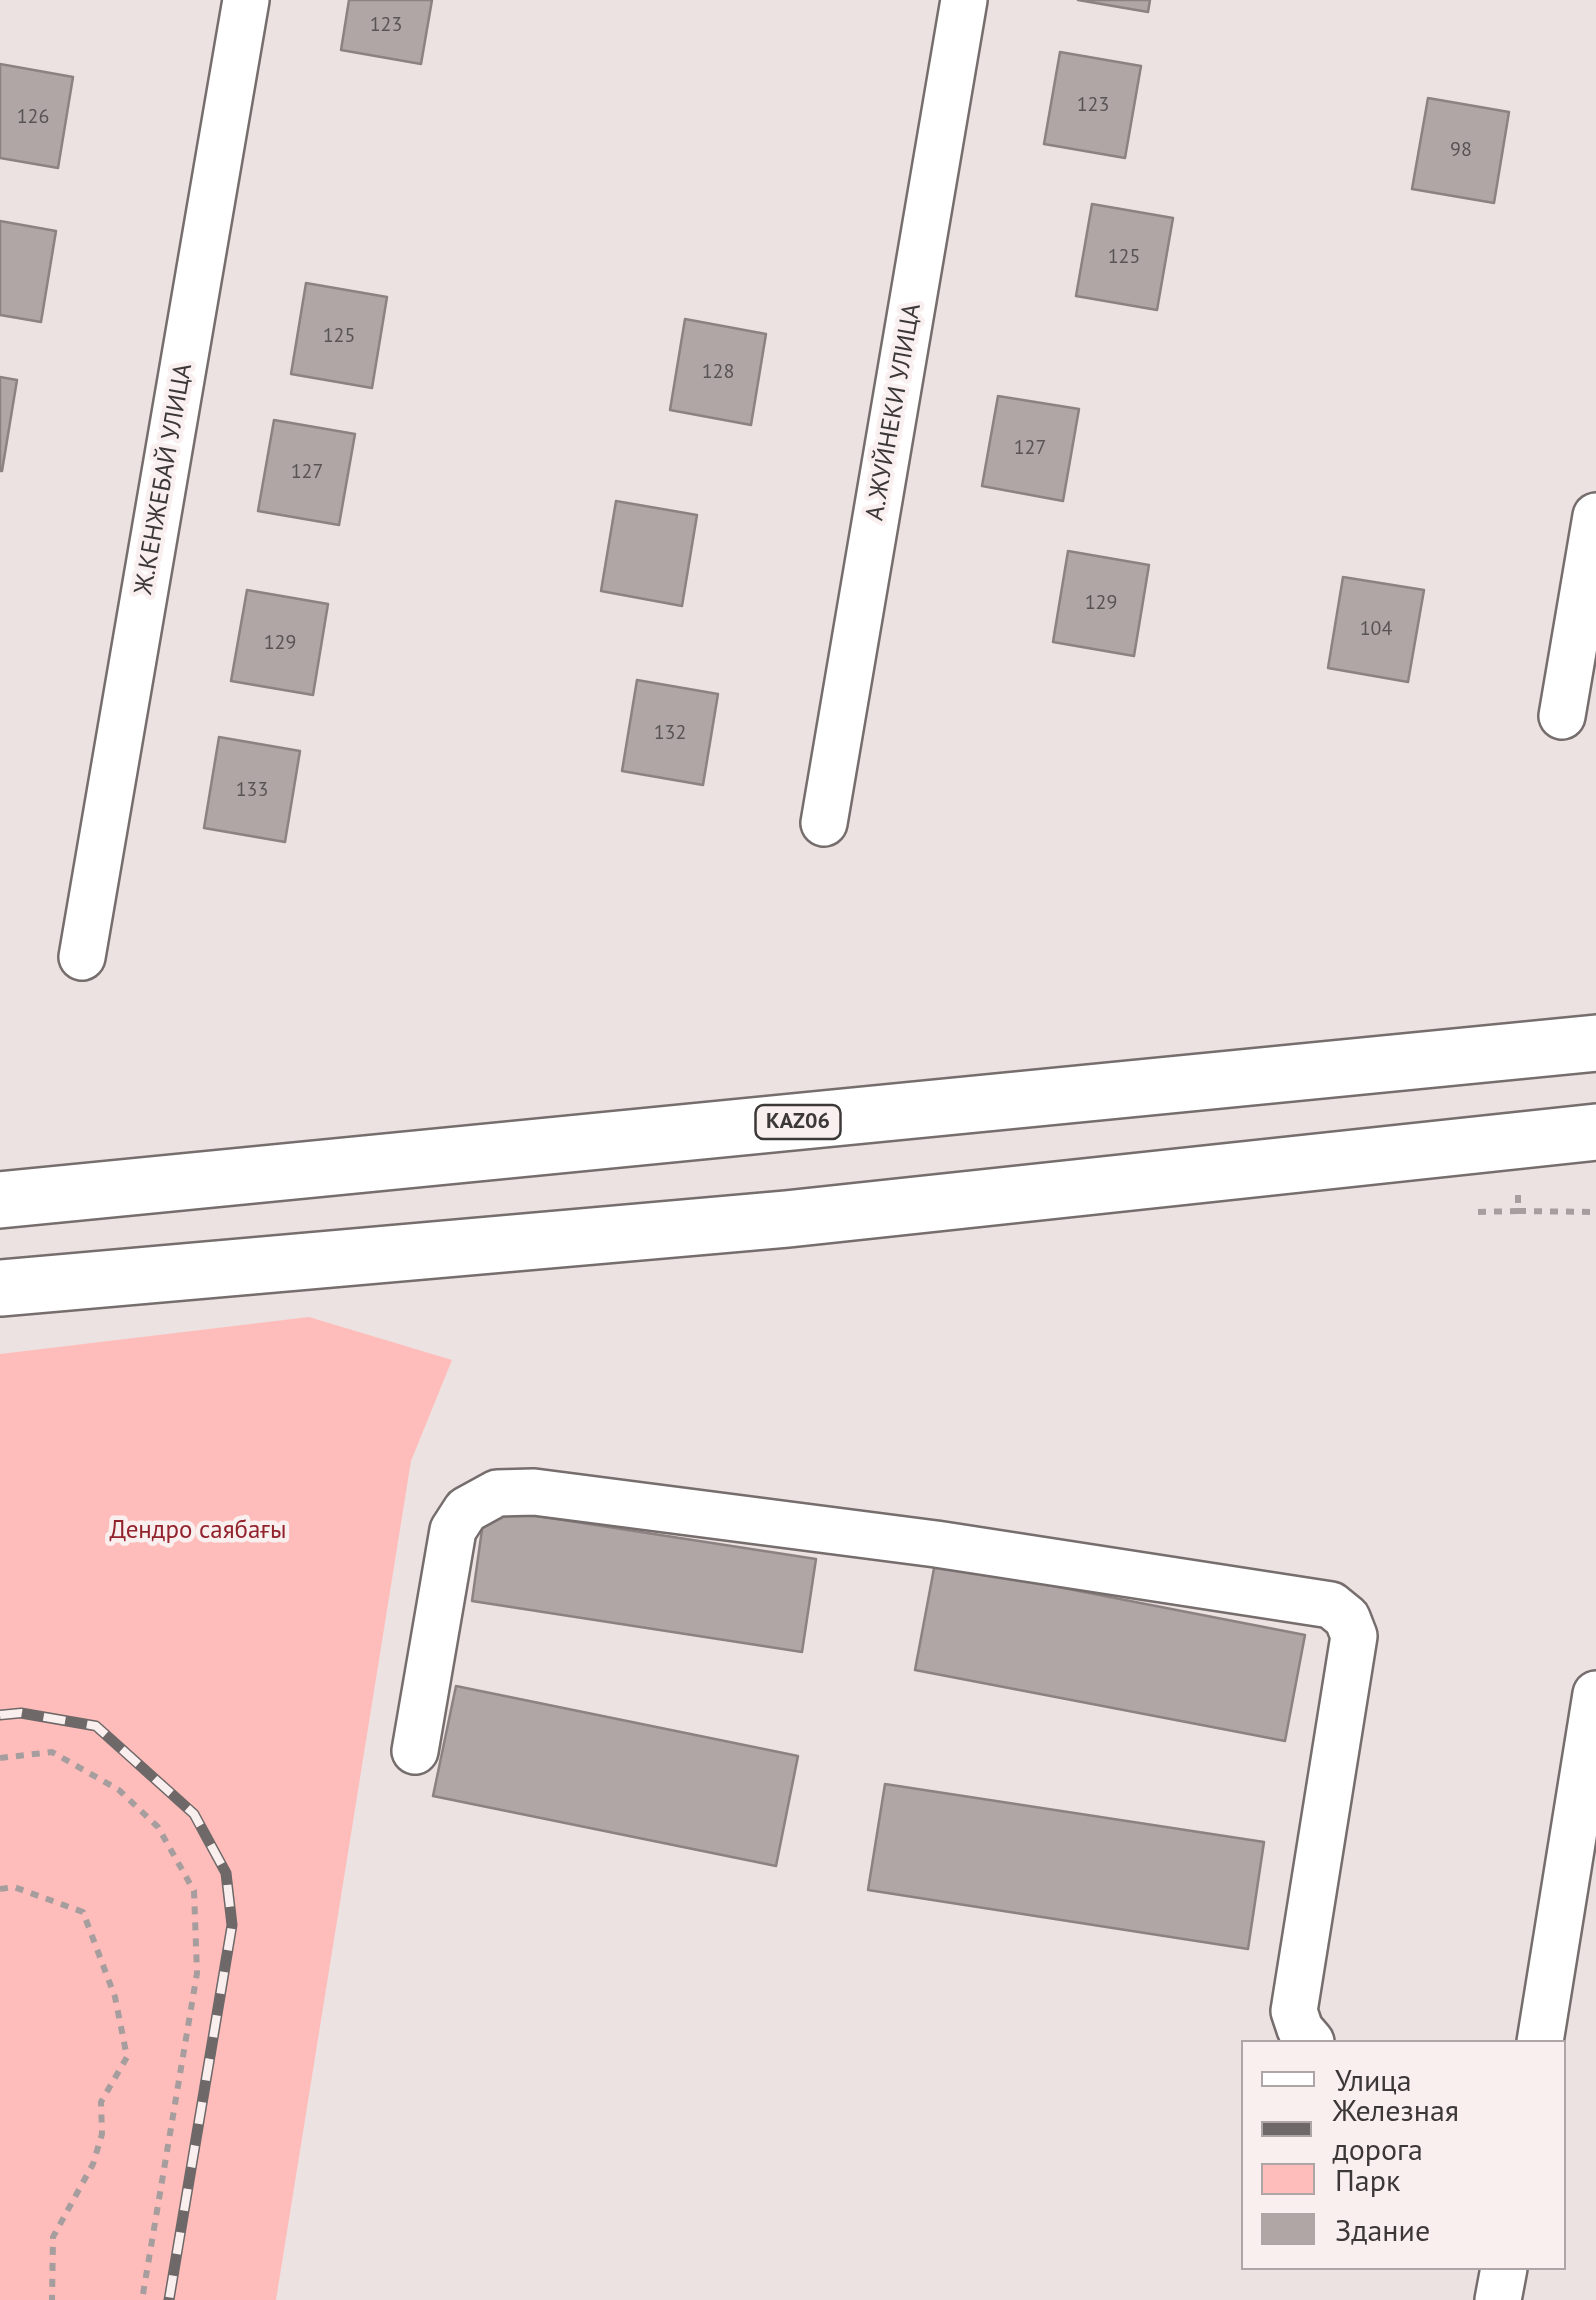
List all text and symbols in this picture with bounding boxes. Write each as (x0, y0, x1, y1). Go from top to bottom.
house number: 123 (370, 13, 402, 37)
house number: 123 (1077, 93, 1109, 117)
house number: 126 (17, 105, 49, 129)
house number: 98 (1450, 138, 1472, 162)
house number: 125 (1108, 245, 1140, 269)
street label: А.ЖУЙНЕКИ УЛИЦА (860, 301, 928, 523)
house number: 125 (323, 324, 355, 348)
house number: 128 (702, 360, 734, 384)
street label: Ж.КЕНЖЕБАЙ УЛИЦА (129, 361, 199, 597)
house number: 127 (1014, 436, 1046, 460)
house number: 127 (291, 460, 323, 484)
house number: 129 (1085, 591, 1117, 615)
house number: 104 (1360, 617, 1392, 641)
house number: 129 (264, 631, 296, 655)
house number: 132 (654, 721, 686, 745)
house number: 133 (236, 778, 268, 802)
road number: KАZ06 (756, 1105, 840, 1139)
park label: Дендро саябағы (110, 1516, 286, 1546)
legend (1241, 2040, 1566, 2270)
text: Улица (1335, 2060, 1412, 2099)
text: Железная дорога (1332, 2090, 1459, 2168)
text: Парк (1335, 2160, 1400, 2199)
text: Здание (1335, 2210, 1430, 2249)

